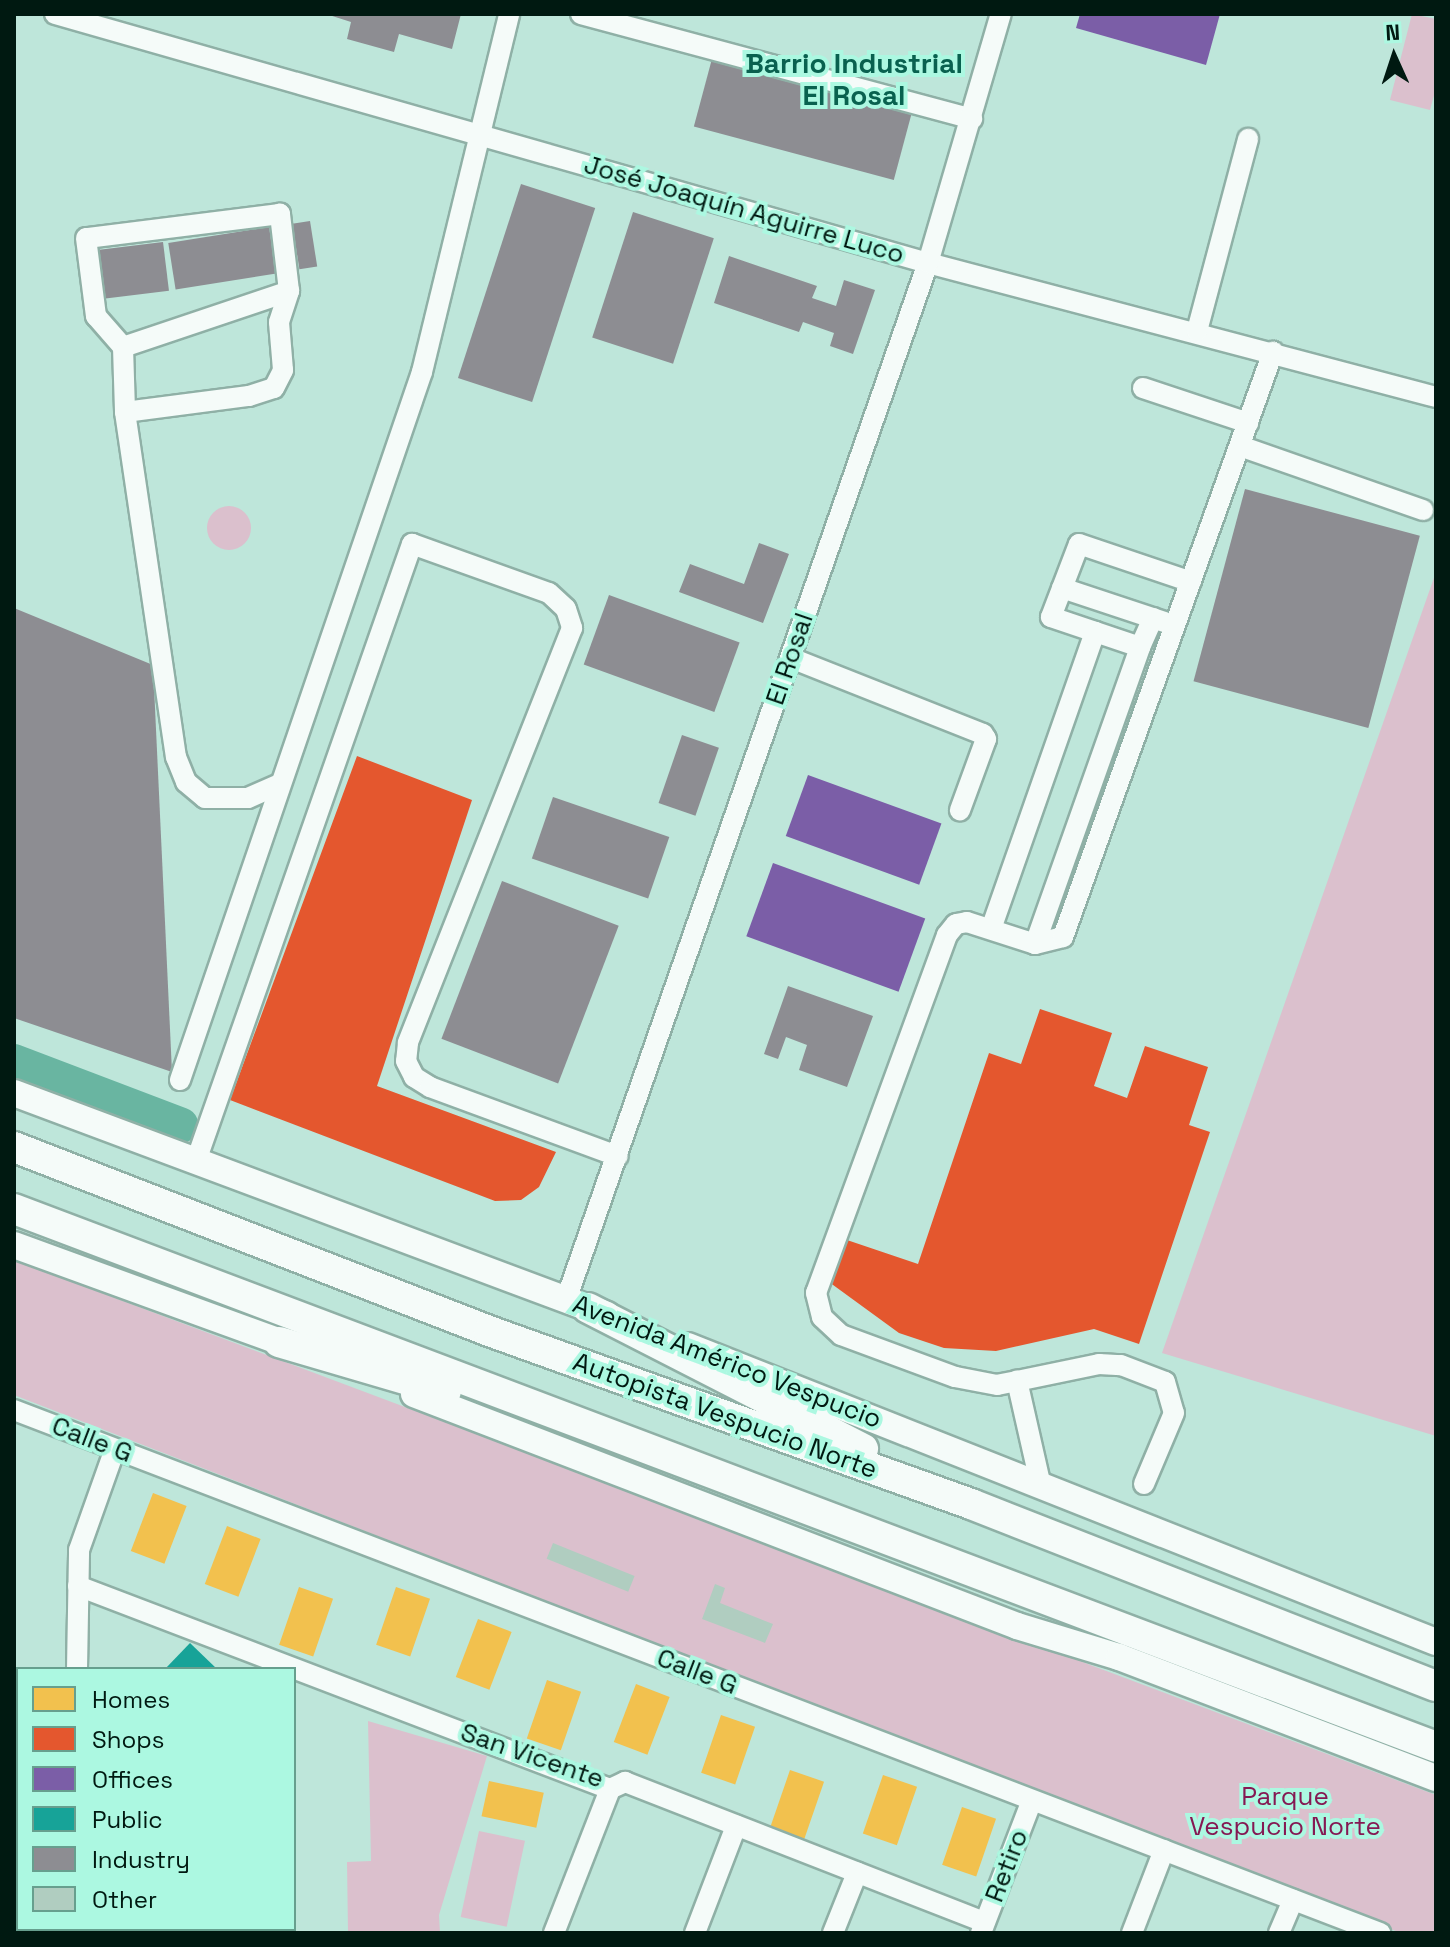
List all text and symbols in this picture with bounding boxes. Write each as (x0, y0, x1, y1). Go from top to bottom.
north arrow (1354, 16, 1434, 96)
text: N (1385, 18, 1401, 46)
district label: Barrio Industrial El Rosal (745, 46, 963, 112)
street label: José Joaquín Aguirre Luco (580, 149, 908, 271)
street label: El Rosal (760, 609, 820, 709)
street label: Avenida Américo Vespucio (568, 1288, 886, 1436)
street label: Autopista Vespucio Norte (569, 1346, 881, 1486)
street label: Calle G (47, 1410, 137, 1470)
street label: Calle G (652, 1642, 742, 1702)
legend (16, 1667, 296, 1931)
text: Homes (92, 1684, 170, 1715)
street label: San Vicente (456, 1717, 608, 1795)
text: Shops (92, 1724, 164, 1755)
text: Offices (92, 1764, 173, 1795)
park label: Parque Vespucio Norte (1189, 1781, 1381, 1842)
text: Public (92, 1804, 163, 1835)
street label: Retiro (979, 1825, 1035, 1907)
text: Industry (92, 1844, 190, 1875)
text: Other (92, 1884, 157, 1915)

